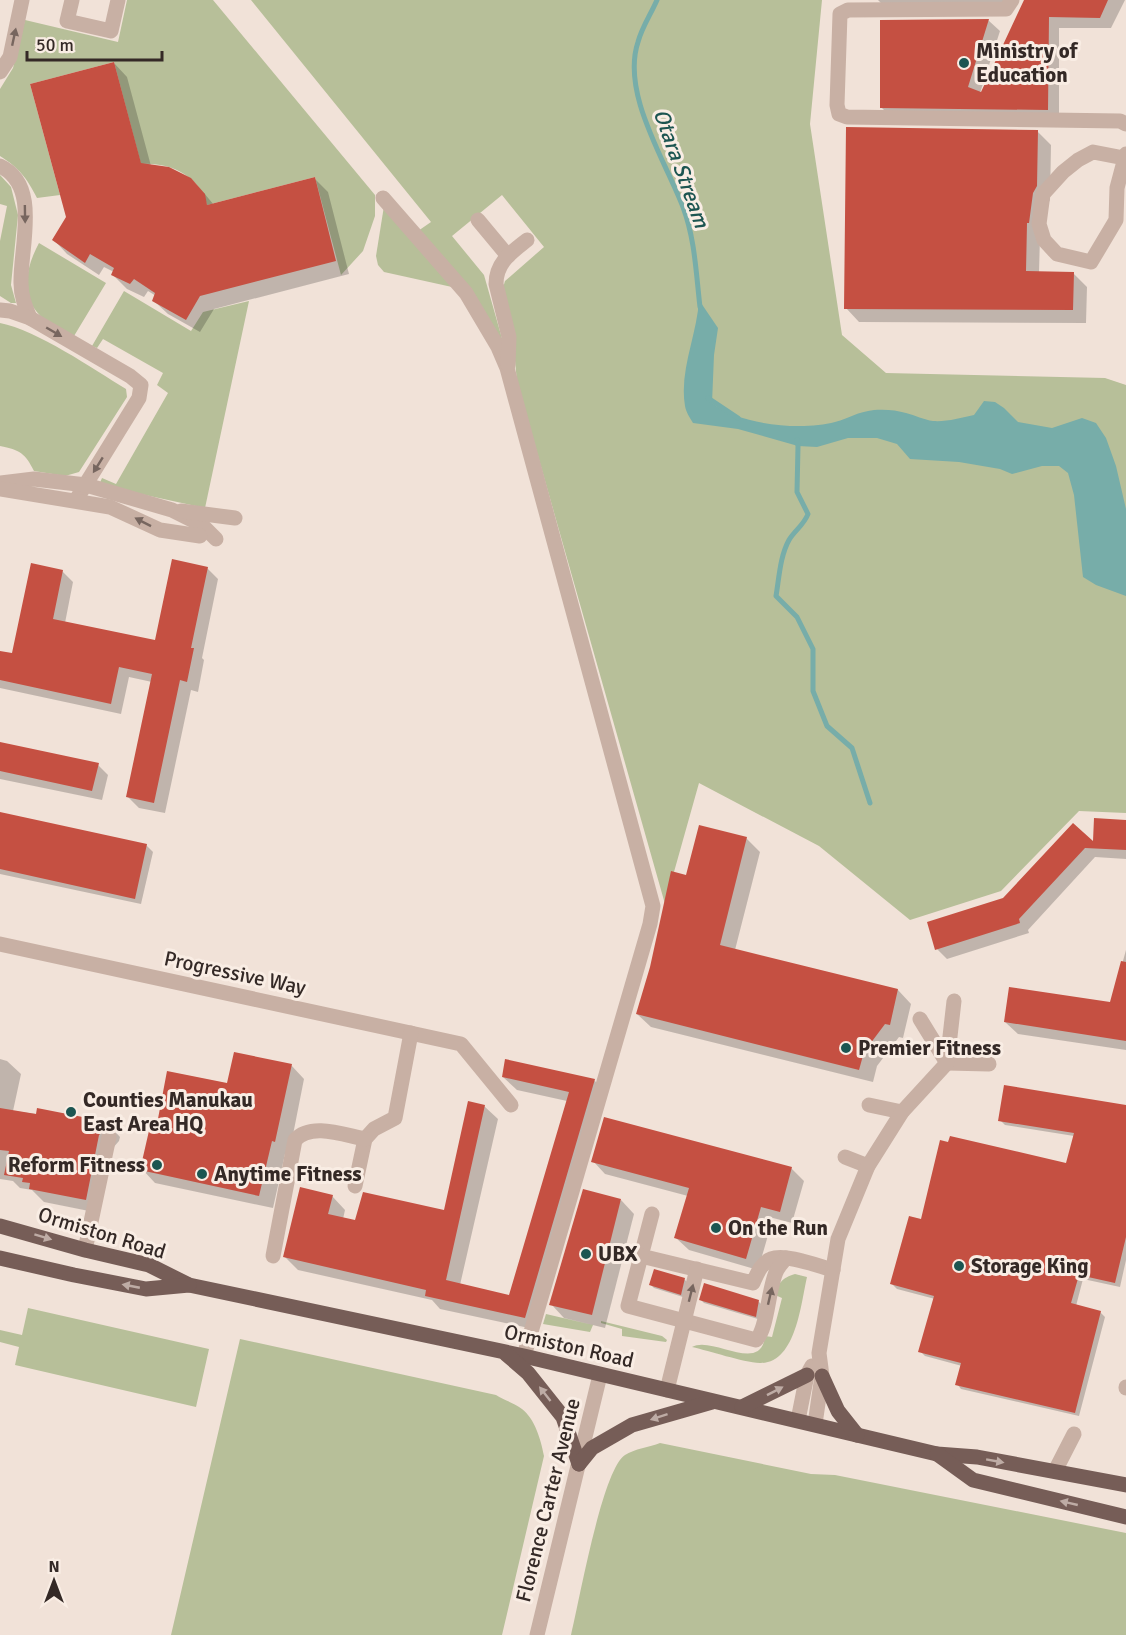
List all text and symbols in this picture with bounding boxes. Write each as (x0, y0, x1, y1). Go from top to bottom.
scale bar (27, 24, 162, 62)
one-way arrow (10, 28, 19, 47)
text: 50 m (36, 34, 74, 56)
place label: Ministry of Education (976, 38, 1079, 88)
marker: Ministry of Education (957, 56, 971, 70)
water label: Otara Stream (648, 105, 716, 233)
one-way arrow (20, 205, 29, 224)
one-way arrow (45, 327, 62, 337)
one-way arrow (93, 457, 104, 473)
one-way arrow (134, 518, 152, 528)
street label: Progressive Way (162, 945, 308, 1001)
place label: Premier Fitness (858, 1035, 1001, 1061)
marker: Premier Fitness (839, 1041, 853, 1055)
place label: Counties Manukau East Area HQ (83, 1087, 253, 1137)
marker: Counties Manukau East Area HQ (64, 1105, 78, 1119)
place label: Reform Fitness (8, 1152, 145, 1178)
marker: Reform Fitness (150, 1158, 164, 1172)
place label: Anytime Fitness (214, 1161, 362, 1187)
marker: Anytime Fitness (195, 1167, 209, 1181)
street label: Ormiston Road (35, 1201, 169, 1265)
place label: On the Run (728, 1215, 828, 1241)
marker: On the Run (709, 1221, 723, 1235)
one-way arrow (34, 1233, 52, 1242)
place label: UBX (598, 1241, 638, 1267)
marker: UBX (579, 1247, 593, 1261)
place label: Storage King (971, 1253, 1089, 1279)
marker: Storage King (952, 1259, 966, 1273)
one-way arrow (122, 1281, 141, 1290)
one-way arrow (687, 1283, 697, 1302)
one-way arrow (765, 1287, 775, 1305)
street label: Ormiston Road (502, 1318, 636, 1374)
one-way arrow (539, 1386, 551, 1401)
one-way arrow (766, 1386, 783, 1396)
street label: Florence Carter Avenue (510, 1395, 586, 1605)
one-way arrow (650, 1413, 668, 1422)
one-way arrow (986, 1456, 1005, 1465)
one-way arrow (1060, 1498, 1078, 1508)
north arrow (24, 1551, 84, 1611)
text: N (48, 1557, 60, 1577)

